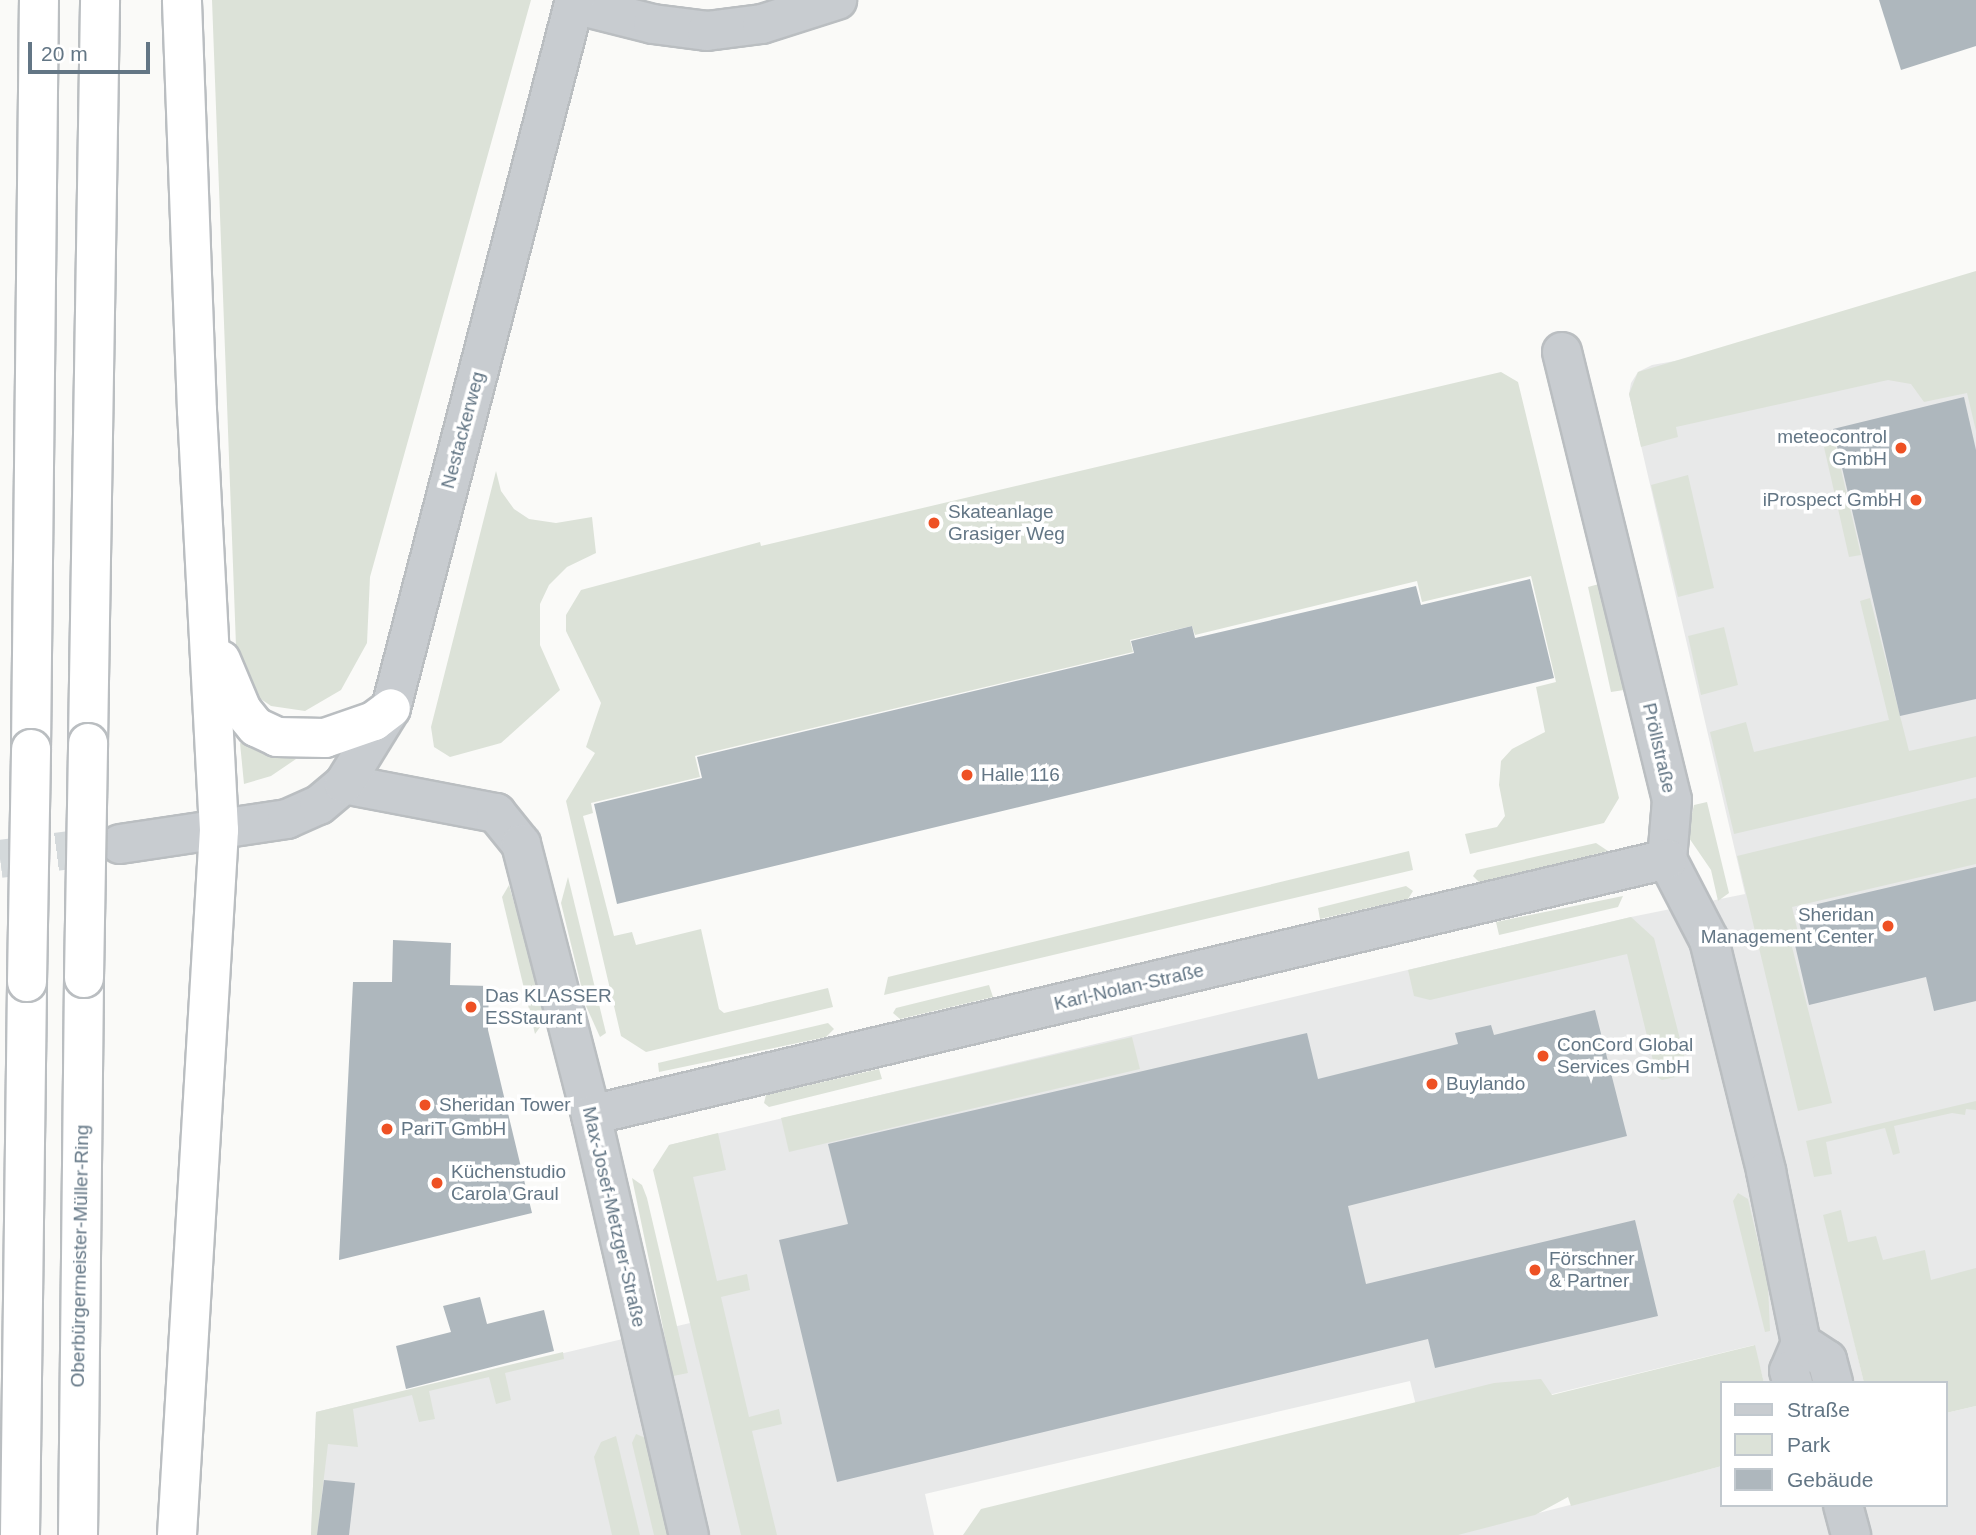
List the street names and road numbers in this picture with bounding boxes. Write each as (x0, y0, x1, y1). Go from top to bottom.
street label: Nestackerweg (436, 369, 490, 491)
street label: Pröllstraße (1638, 701, 1680, 795)
street label: Karl-Nolan-Straße (1052, 959, 1206, 1015)
street label: Max-Josef-Metzger-Straße (577, 1104, 651, 1330)
street label: Oberbürgermeister-Müller-Ring (66, 1124, 94, 1388)

